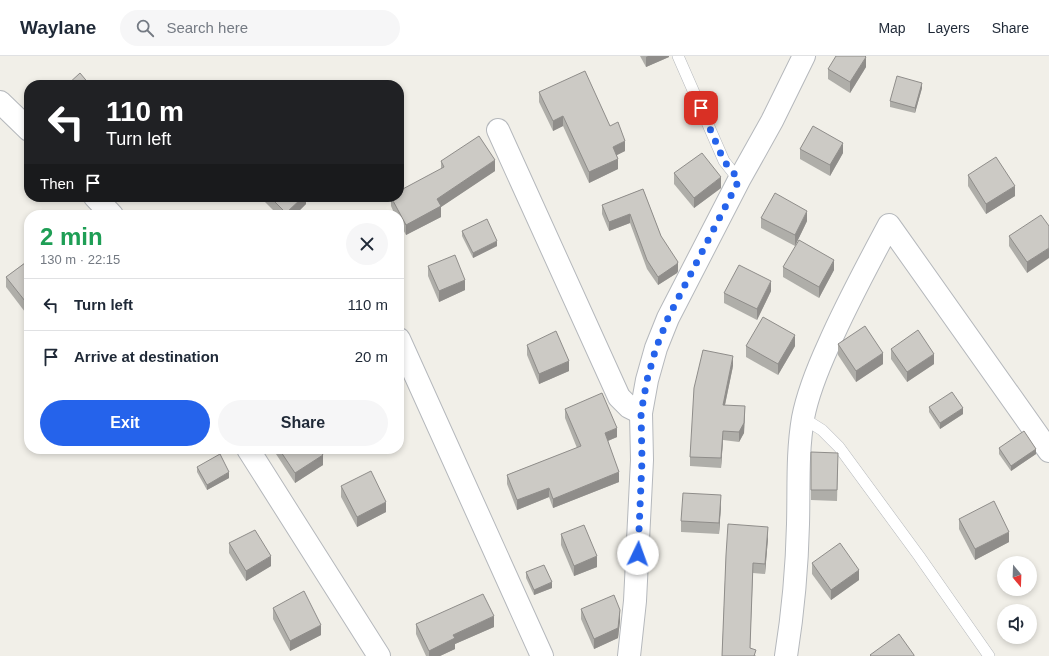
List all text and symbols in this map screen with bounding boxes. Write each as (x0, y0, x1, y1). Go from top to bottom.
search box (120, 10, 400, 46)
text: Waylane (20, 17, 96, 38)
icon: search (134, 17, 156, 39)
text: Search here (166, 19, 248, 36)
text: Map (878, 20, 906, 36)
text: Layers (928, 20, 970, 36)
text: Share (992, 20, 1029, 36)
pin (684, 91, 718, 125)
icon: left (40, 96, 92, 148)
text: 110 m (106, 96, 184, 127)
icon: arrive (690, 97, 712, 119)
text: Turn left (106, 129, 171, 149)
icon: arrive (82, 172, 104, 194)
text: Then (40, 175, 74, 192)
text: 2 min (40, 223, 103, 250)
button: close (346, 223, 388, 265)
text: 130 m · 22:15 (40, 252, 120, 267)
icon: left (40, 294, 62, 316)
text: Turn left (74, 296, 133, 313)
text: 110 m (347, 296, 388, 313)
icon: arrive (40, 346, 62, 368)
text: Arrive at destination (74, 348, 219, 365)
text: 20 m (355, 348, 388, 365)
button: Exit (40, 400, 210, 446)
button: Share (218, 400, 388, 446)
position arrow (617, 533, 659, 575)
north arrow (997, 556, 1037, 596)
map controls (997, 556, 1037, 644)
button: sound (997, 604, 1037, 644)

